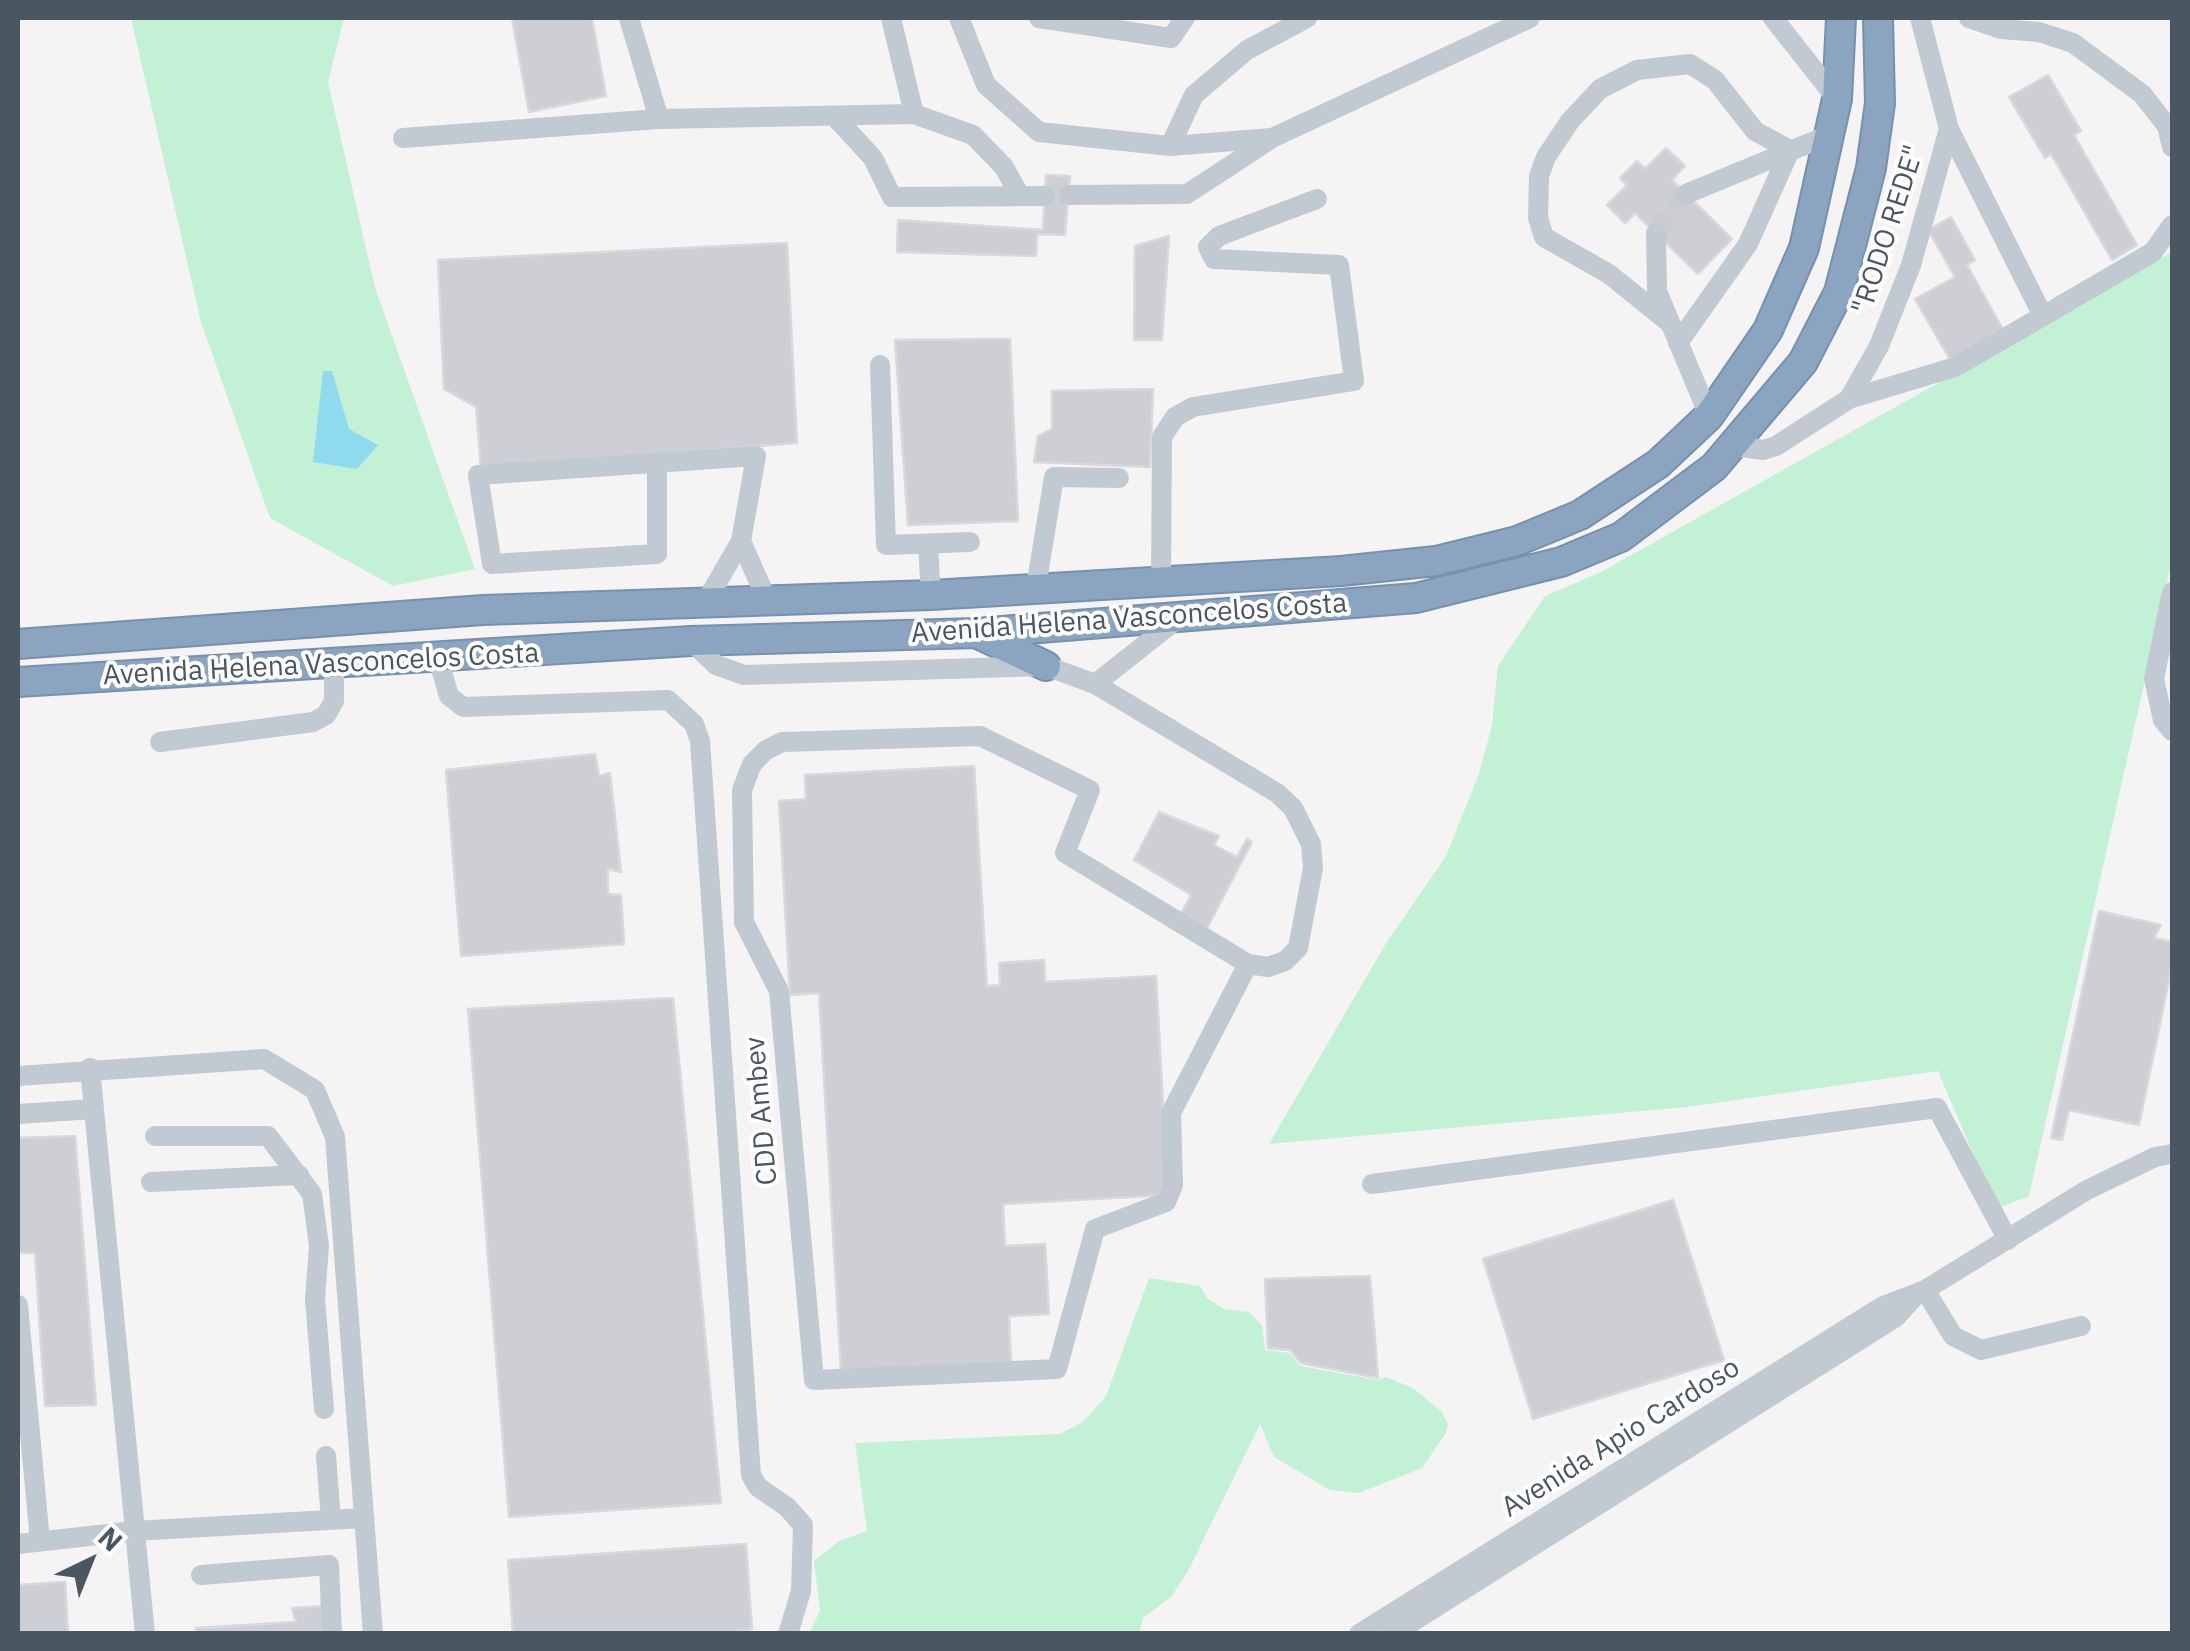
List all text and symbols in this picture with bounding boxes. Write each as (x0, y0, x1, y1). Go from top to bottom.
street label: "RODO REDE" (1846, 141, 1932, 319)
street label: Avenida Helena Vasconcelos Costa (910, 587, 1348, 651)
street label: Avenida Helena Vasconcelos Costa (102, 637, 540, 693)
street label: CDD Ambev (739, 1035, 785, 1187)
street label: Avenida Apio Cardoso (1496, 1351, 1746, 1525)
north arrow (40, 1511, 140, 1611)
text: N (91, 1518, 131, 1559)

